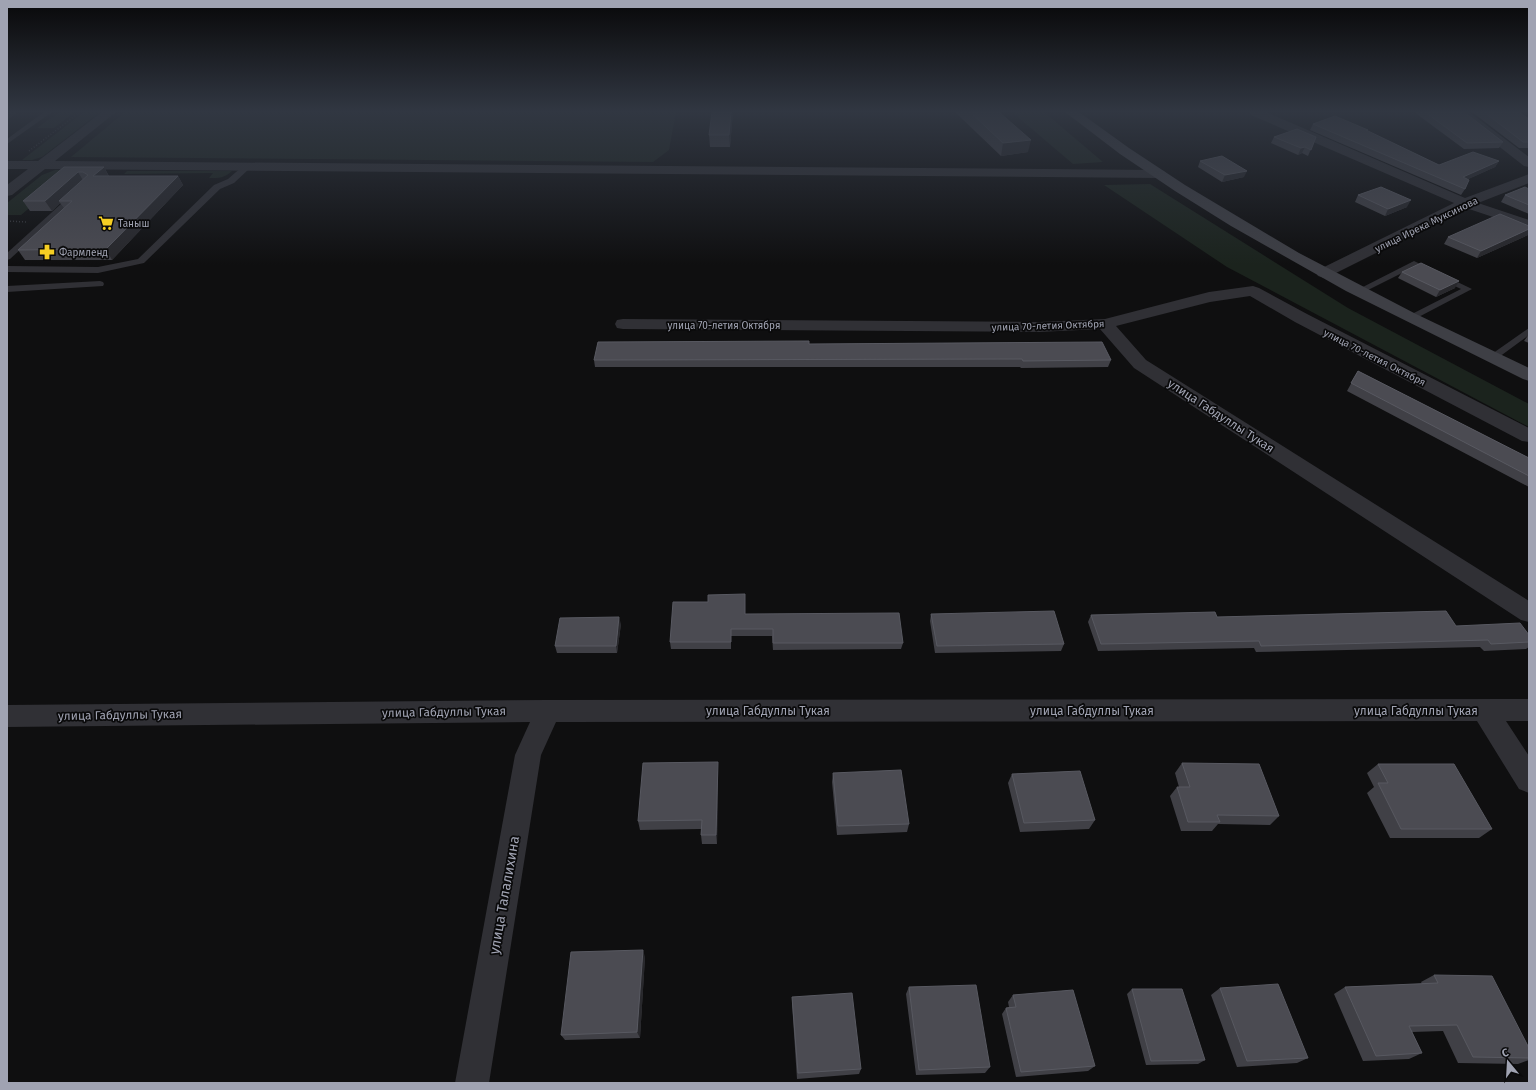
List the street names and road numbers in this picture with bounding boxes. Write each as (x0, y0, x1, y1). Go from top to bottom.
street label: улица Ирека Муксинова (1373, 195, 1480, 255)
street label: улица 70-летия Октября (991, 318, 1105, 334)
street label: улица 70-летия Октября (668, 320, 780, 332)
street label: улица 70-летия Октября (1322, 327, 1428, 389)
street label: улица Габдуллы Тукая (1165, 376, 1277, 456)
street label: улица Габдуллы Тукая (382, 704, 506, 720)
street label: улица Габдуллы Тукая (706, 704, 830, 718)
street label: улица Габдуллы Тукая (1030, 704, 1154, 718)
street label: улица Габдуллы Тукая (1354, 704, 1478, 718)
street label: улица Габдуллы Тукая (58, 707, 182, 723)
street label: улица Талалихина (486, 834, 523, 956)

